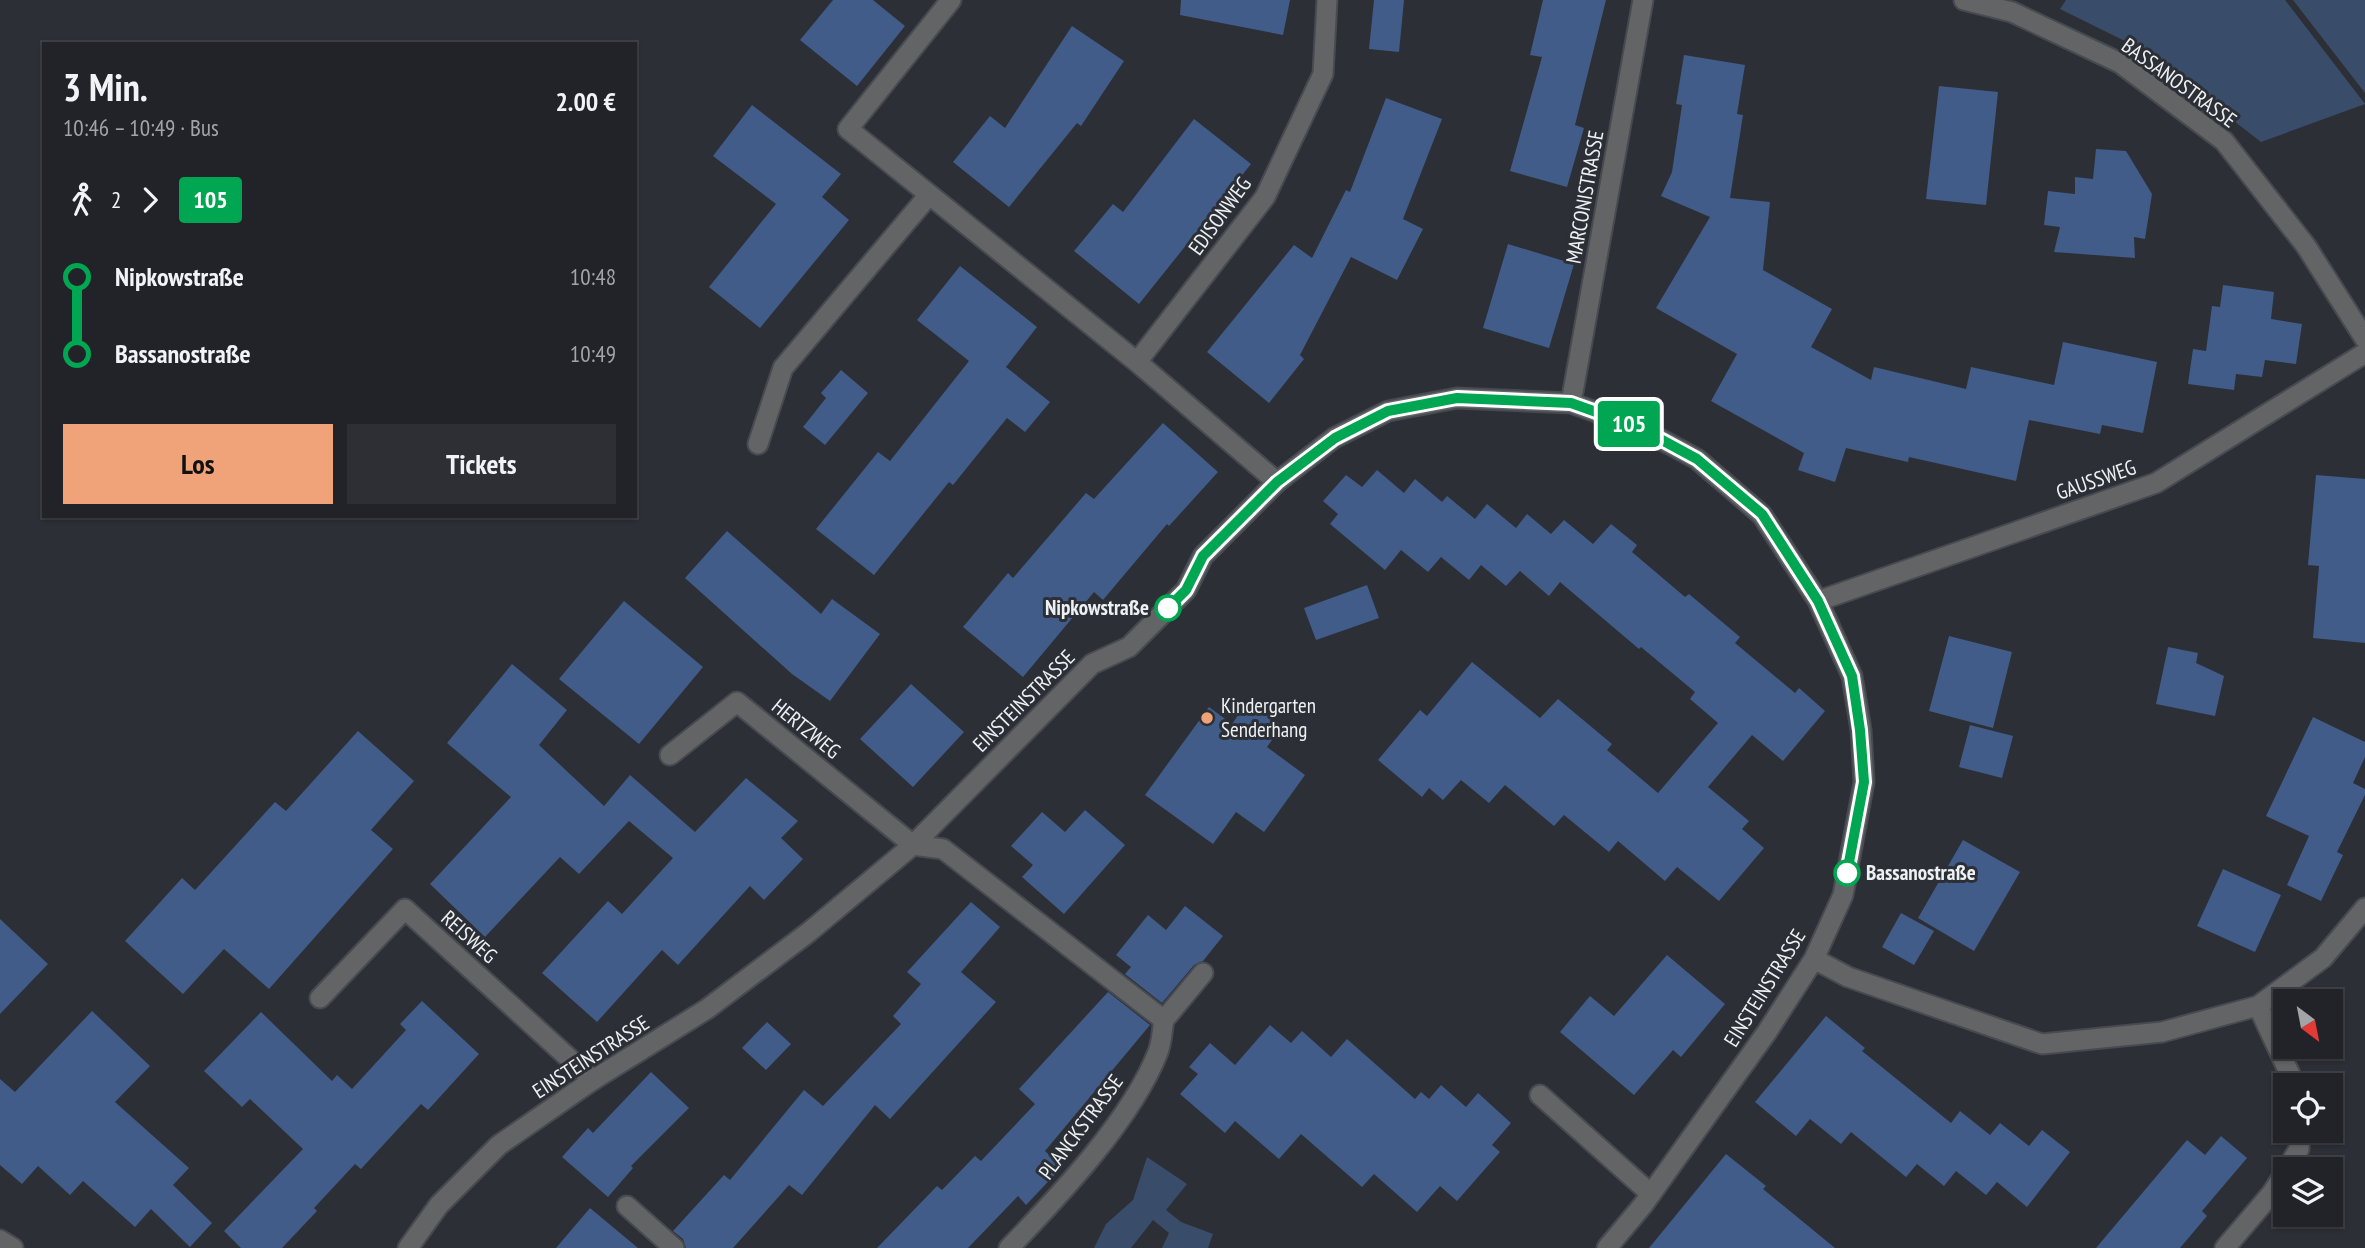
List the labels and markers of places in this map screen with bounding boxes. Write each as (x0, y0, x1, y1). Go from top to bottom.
place label: Nipkowstraße (1045, 594, 1149, 621)
marker: Nipkowstraße (1155, 595, 1181, 621)
place label: Kindergarten Senderhang (1221, 692, 1316, 743)
marker: Kindergarten Senderhang (1199, 710, 1215, 726)
place label: Bassanostraße (1866, 859, 1976, 886)
marker: Bassanostraße (1834, 860, 1860, 886)

